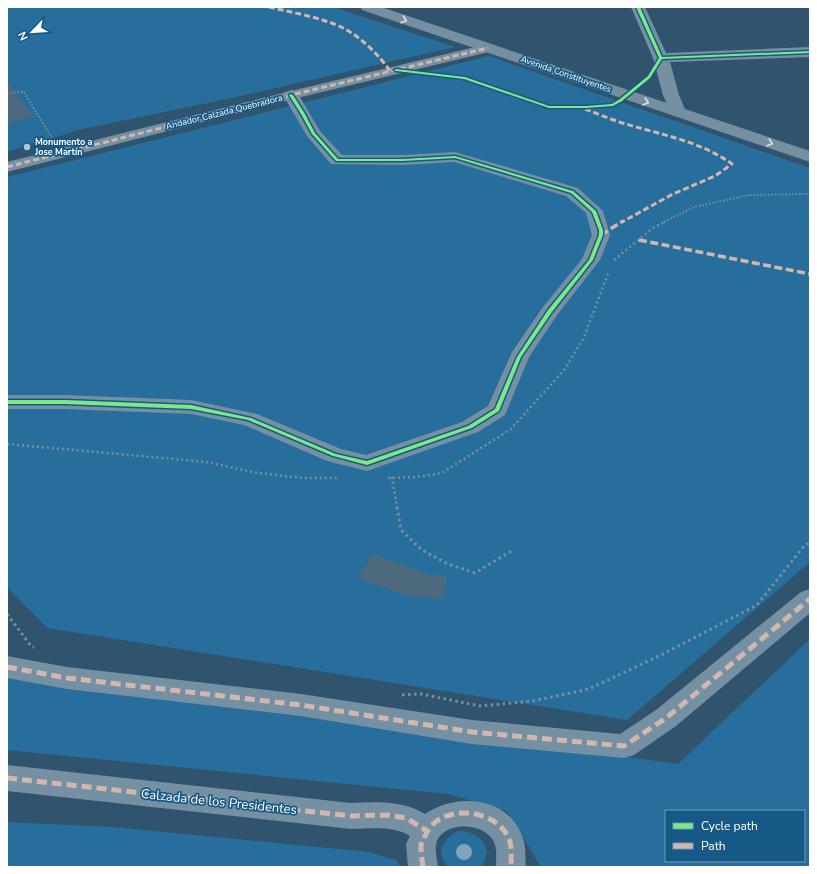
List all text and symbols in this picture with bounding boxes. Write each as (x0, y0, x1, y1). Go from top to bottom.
north arrow (12, 12, 52, 52)
one-way arrow (400, 15, 407, 23)
text: N (15, 29, 32, 43)
street label: Avenida Constituyentes (519, 53, 613, 95)
street label: Andador Calzada Quebradora (164, 92, 284, 132)
one-way arrow (643, 97, 650, 105)
place label: Monumento a Jose Martín (34, 136, 93, 158)
one-way arrow (766, 138, 773, 147)
marker: Monumento a Jose Martín (22, 142, 32, 152)
street label: Calzada de los Presidentes (140, 785, 298, 819)
legend (665, 810, 805, 862)
text: Cycle path (701, 818, 758, 834)
text: Path (701, 838, 726, 854)

